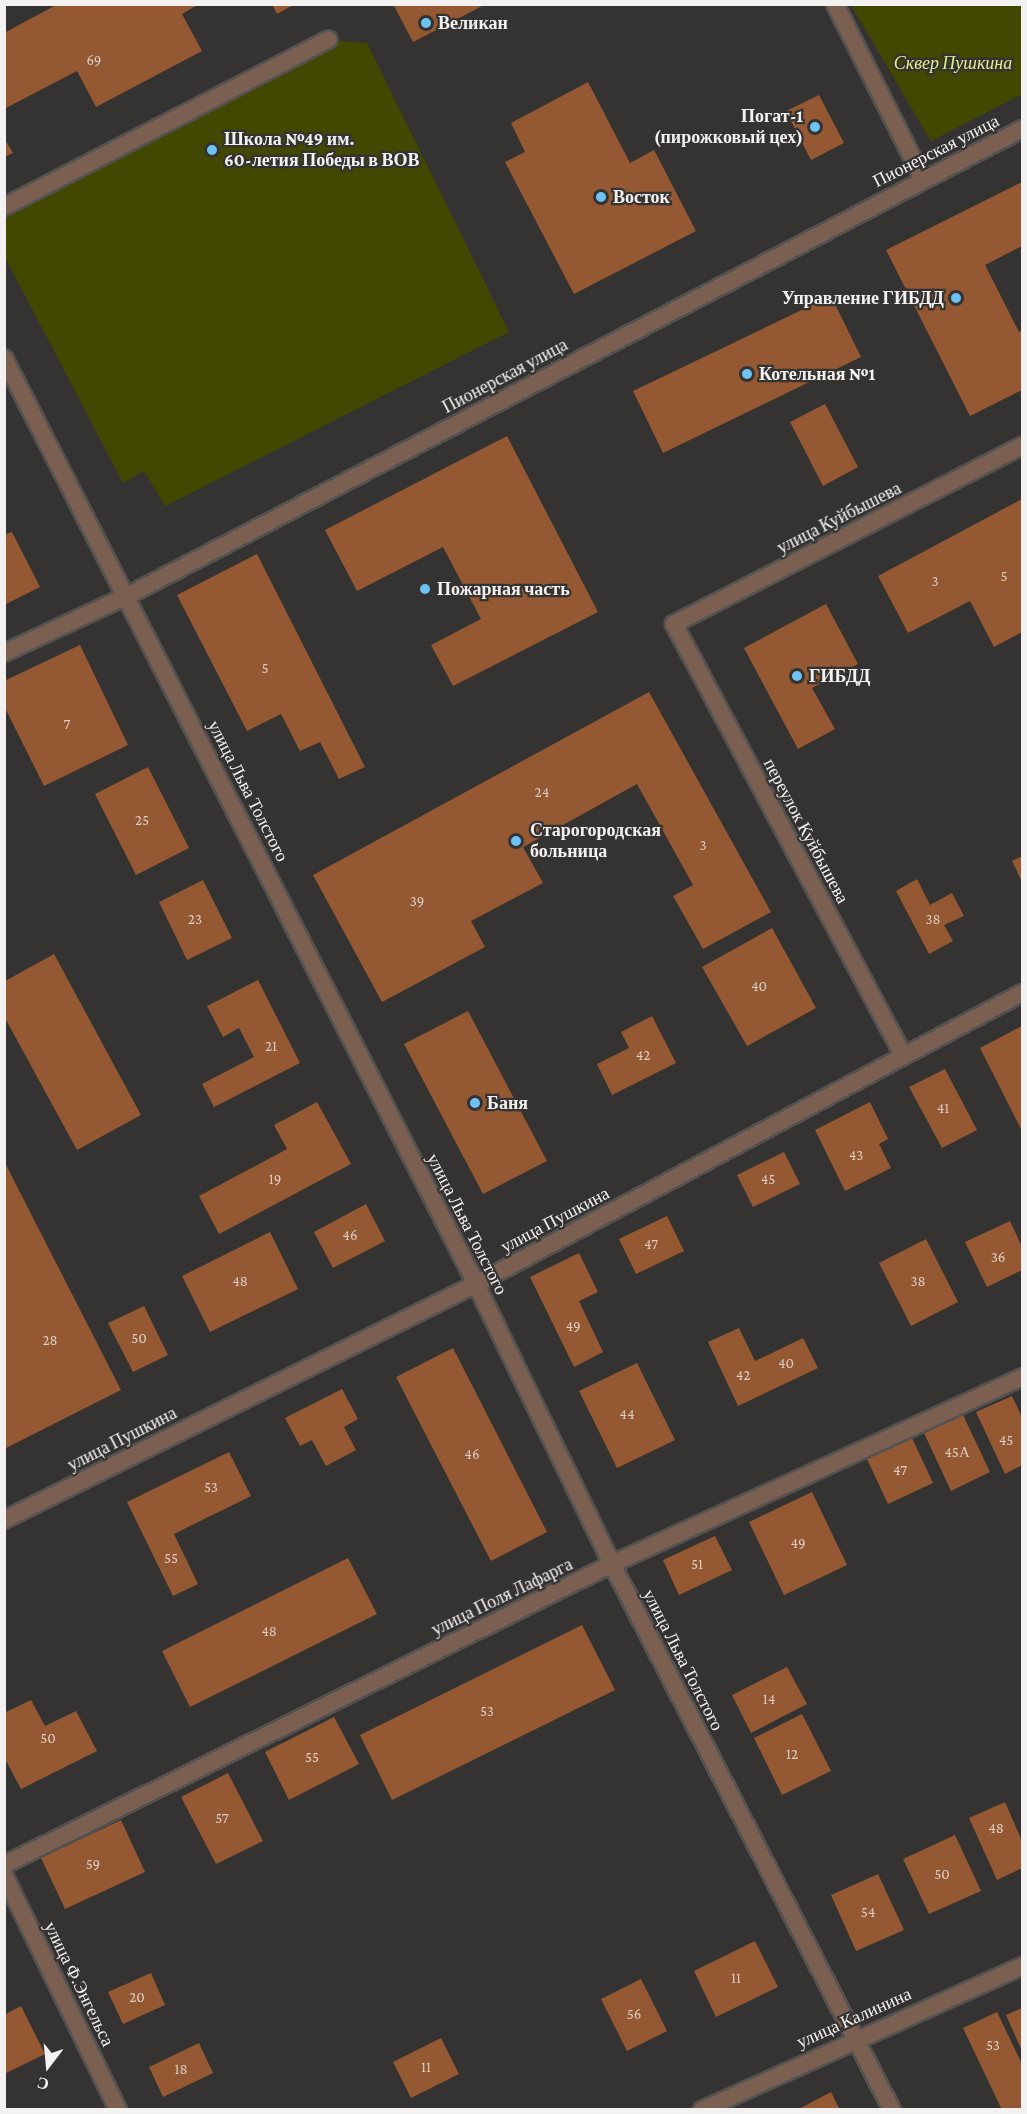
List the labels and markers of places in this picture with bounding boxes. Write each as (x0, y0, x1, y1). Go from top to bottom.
place label: Великан (438, 12, 508, 34)
marker: Великан (419, 16, 433, 30)
place label: Погат-1 (пирожковый цех) (654, 106, 803, 148)
marker: Погат-1 (пирожковый цех) (808, 120, 822, 134)
place label: Школа №49 им. 60-летия Победы в ВОВ (224, 129, 419, 172)
marker: Школа №49 им. 60-летия Победы в ВОВ (205, 143, 219, 157)
place label: Восток (613, 186, 670, 208)
marker: Восток (594, 190, 608, 204)
place label: Управление ГИБДД (782, 287, 944, 309)
marker: Управление ГИБДД (949, 291, 963, 305)
place label: Котельная №1 (759, 363, 875, 385)
marker: Котельная №1 (740, 367, 754, 381)
place label: Пожарная часть (437, 578, 570, 600)
marker: Пожарная часть (418, 582, 432, 596)
place label: ГИБДД (809, 665, 870, 687)
marker: ГИБДД (790, 669, 804, 683)
place label: Старогородская больница (530, 820, 661, 862)
marker: Старогородская больница (507, 832, 525, 850)
place label: Баня (487, 1092, 528, 1114)
marker: Баня (468, 1096, 482, 1110)

